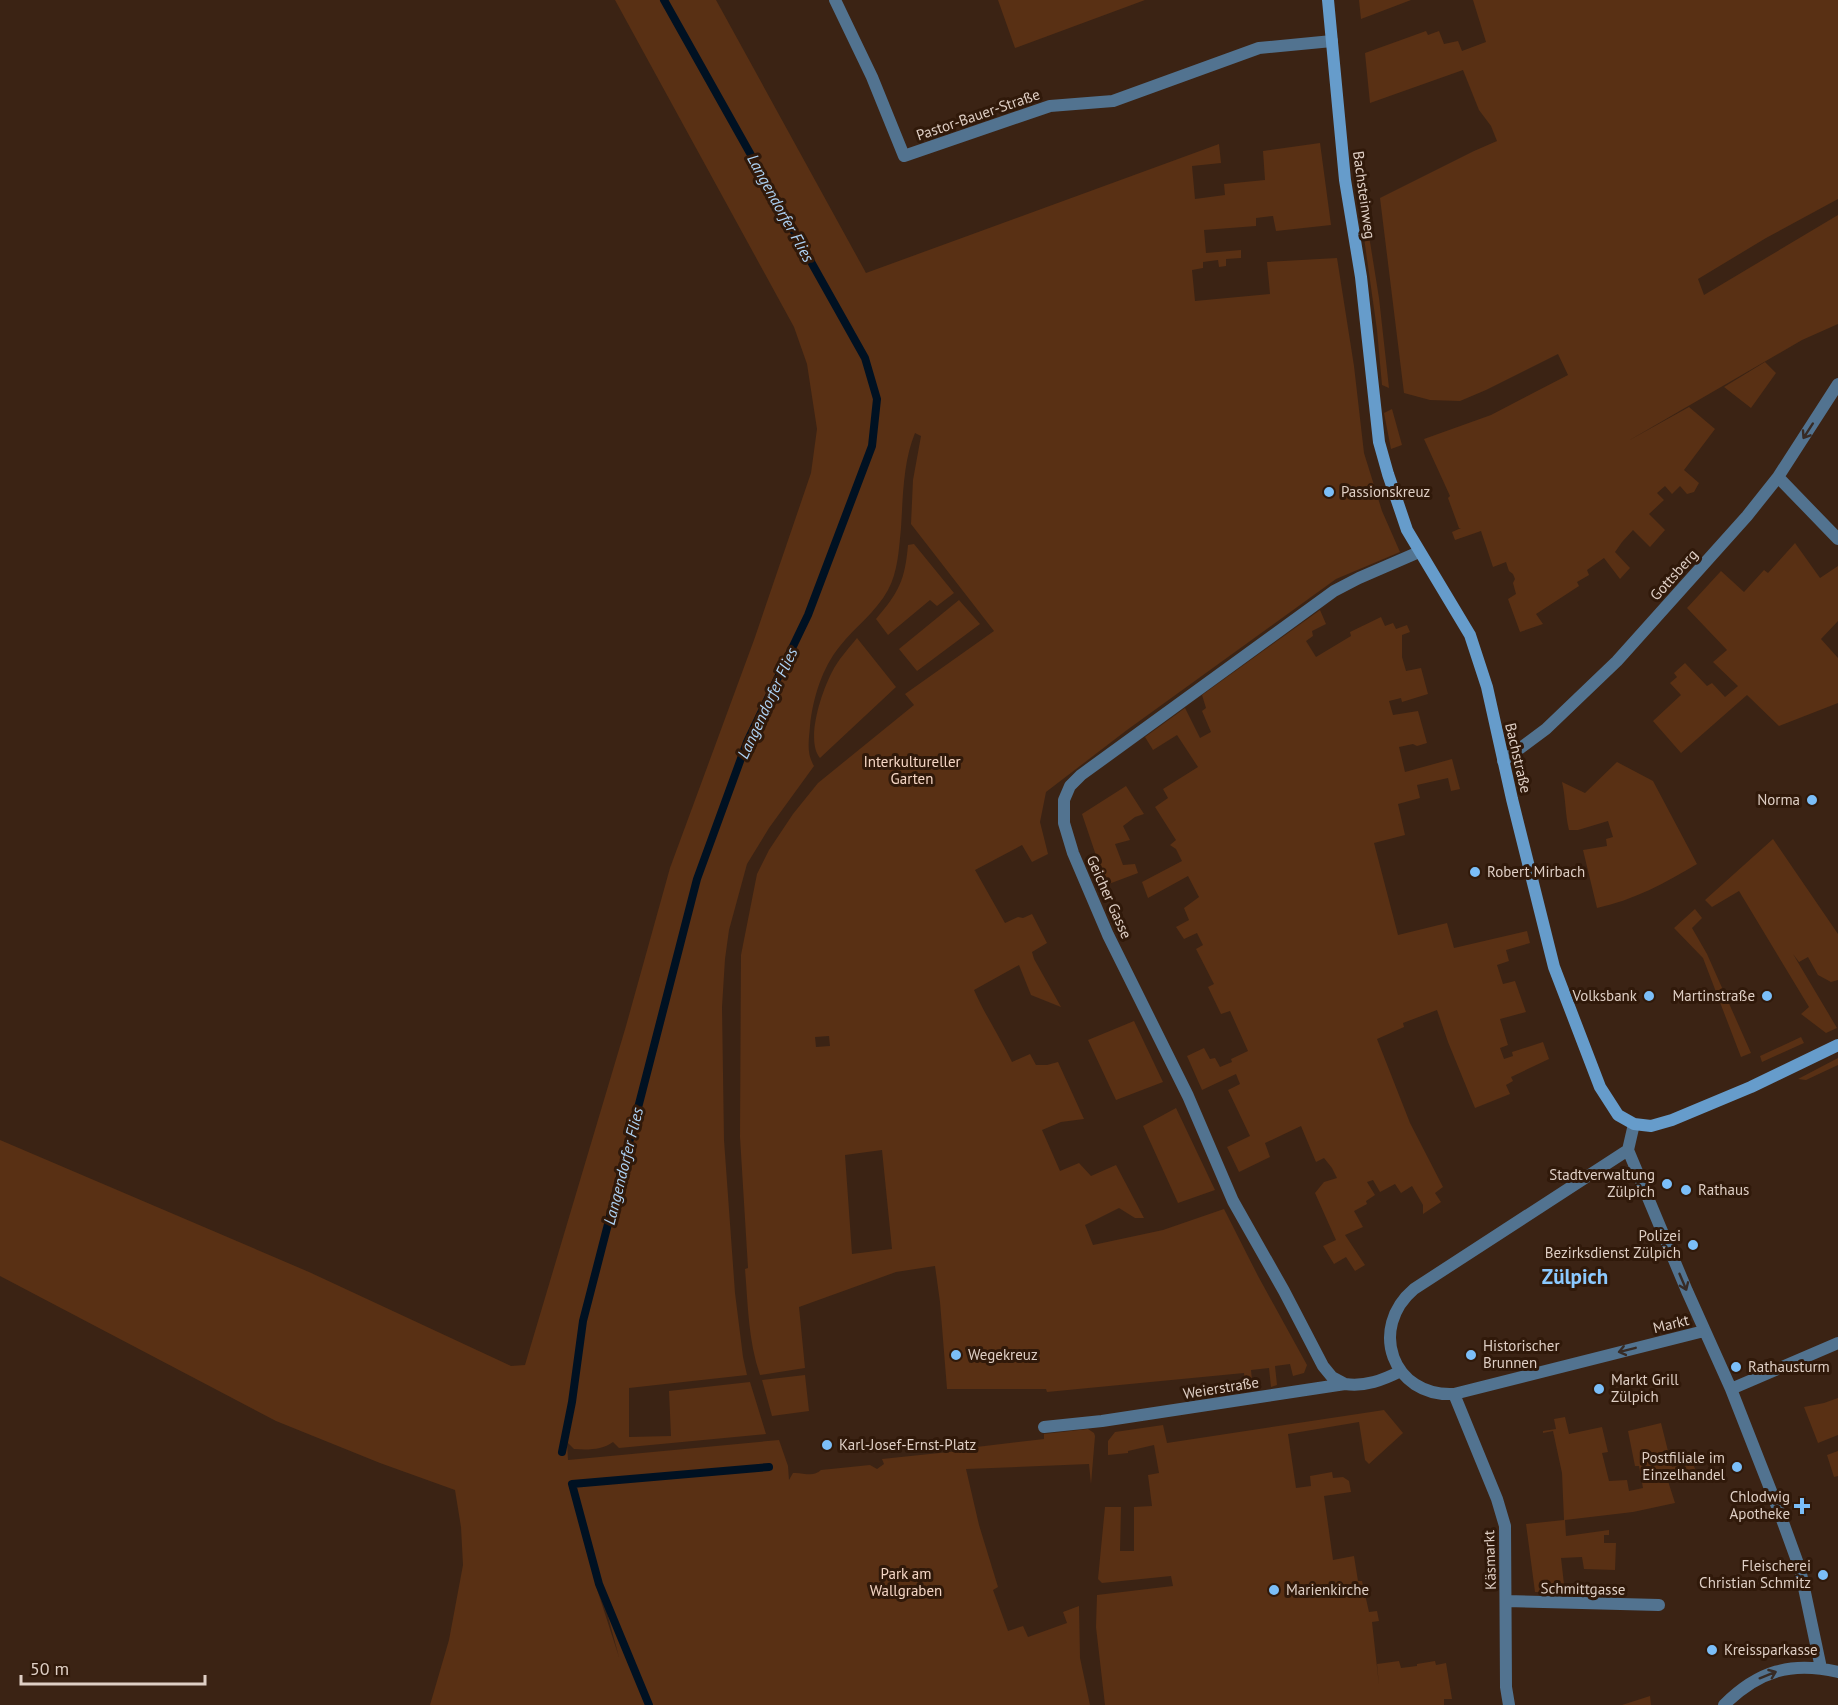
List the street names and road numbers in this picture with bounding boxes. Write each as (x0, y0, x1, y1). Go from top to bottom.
street label: Pastor-Bauer-Straße (913, 84, 1042, 145)
street label: Bachsteinweg (1349, 150, 1380, 240)
street label: Gottsberg (1646, 545, 1702, 604)
street label: Bachstraße (1501, 721, 1536, 795)
street label: Geicher Gasse (1083, 852, 1136, 941)
street label: Markt (1651, 1310, 1691, 1337)
street label: Weierstraße (1182, 1372, 1260, 1403)
street label: Käsmarkt (1479, 1530, 1500, 1590)
street label: Schmittgasse (1540, 1578, 1626, 1599)

